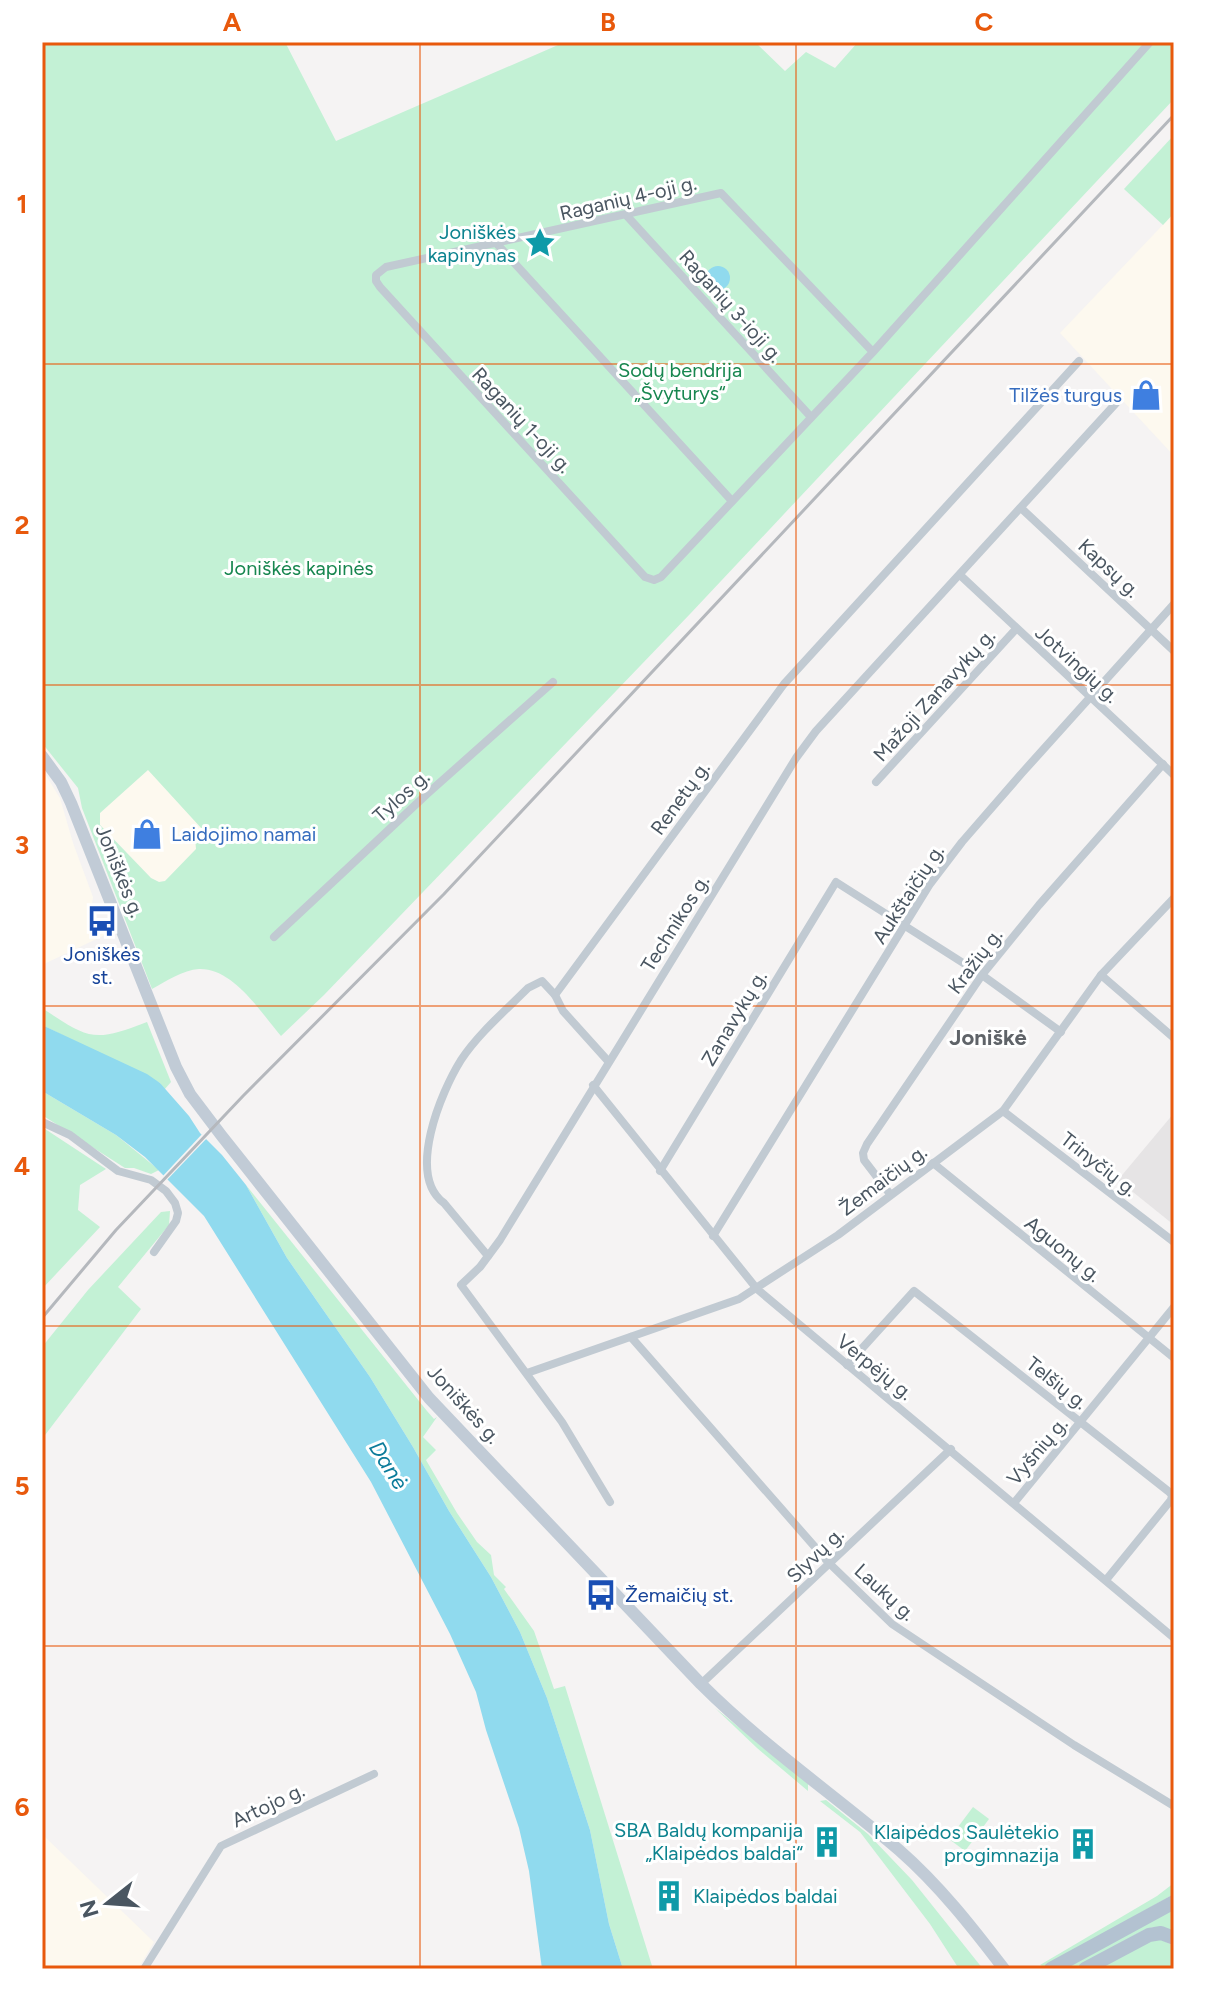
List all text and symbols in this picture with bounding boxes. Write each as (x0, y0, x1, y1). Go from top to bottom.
text: A (223, 6, 242, 38)
text: B (600, 6, 616, 38)
text: C (975, 6, 994, 38)
street label: Raganių 4-oji g. (557, 171, 699, 225)
text: 1 (17, 188, 27, 220)
place label: Joniškės kapinynas (428, 220, 516, 267)
place icon: Joniškės kapinynas (523, 226, 557, 260)
street label: Raganių 3-ioji g. (674, 245, 788, 367)
park label: Sodų bendrija „Švyturys“ (618, 358, 742, 405)
street label: Raganių 1-oji g. (467, 362, 577, 478)
shop icon: Tilžės turgus (1129, 378, 1163, 412)
place label: Tilžės turgus (1009, 383, 1122, 407)
text: 2 (14, 509, 30, 541)
street label: Kapsų g. (1073, 534, 1145, 602)
park label: Joniškės kapinės (224, 556, 374, 580)
street label: Jotvingių g. (1030, 620, 1124, 708)
street label: Mažoji Zanavykų g. (868, 624, 1000, 766)
street label: Renetų g. (645, 757, 715, 839)
street label: Tylos g. (368, 764, 434, 828)
shop icon: Laidojimo namai (130, 817, 164, 851)
street label: Joniškės g. (91, 821, 149, 921)
place label: Laidojimo namai (171, 822, 316, 846)
text: 3 (15, 829, 29, 861)
street label: Aukštaičių g. (867, 840, 949, 948)
street label: Technikos g. (636, 870, 714, 976)
bus stop icon: Joniškės st. (85, 904, 119, 938)
street label: Kražių g. (943, 924, 1007, 998)
place label: Joniškės st. (64, 942, 140, 989)
street label: Zanavykų g. (696, 966, 772, 1070)
district label: Joniškė (949, 1024, 1027, 1051)
street label: Trinyčių g. (1056, 1127, 1142, 1201)
street label: Žemaičių g. (835, 1139, 931, 1221)
text: 4 (14, 1150, 30, 1182)
street label: Aguonų g. (1020, 1211, 1106, 1287)
street label: Verpėjų g. (832, 1329, 918, 1405)
street label: Telšių g. (1022, 1352, 1092, 1414)
street label: Joniškės g. (422, 1360, 506, 1448)
street label: Vyšnių g. (1002, 1412, 1072, 1490)
water label: Danė (363, 1436, 414, 1495)
text: 5 (14, 1470, 30, 1502)
street label: Slyvų g. (782, 1522, 848, 1588)
street label: Laukų g. (850, 1559, 920, 1625)
bus stop icon: Žemaičių st. (584, 1578, 618, 1612)
place label: Žemaičių st. (625, 1583, 733, 1607)
street label: Artojo g. (228, 1778, 308, 1832)
text: 6 (14, 1791, 30, 1823)
place label: SBA Baldų kompanija „Klaipėdos baldai“ (614, 1818, 803, 1865)
place label: Klaipėdos Saulėtekio progimnazija (874, 1820, 1059, 1867)
building icon: SBA Baldų kompanija „Klaipėdos baldai“ (810, 1825, 844, 1859)
building icon: Klaipėdos Saulėtekio progimnazija (1066, 1827, 1100, 1861)
north arrow (68, 1863, 148, 1943)
building icon: Klaipėdos baldai (652, 1879, 686, 1913)
place label: Klaipėdos baldai (693, 1884, 838, 1908)
text: N (74, 1897, 105, 1921)

